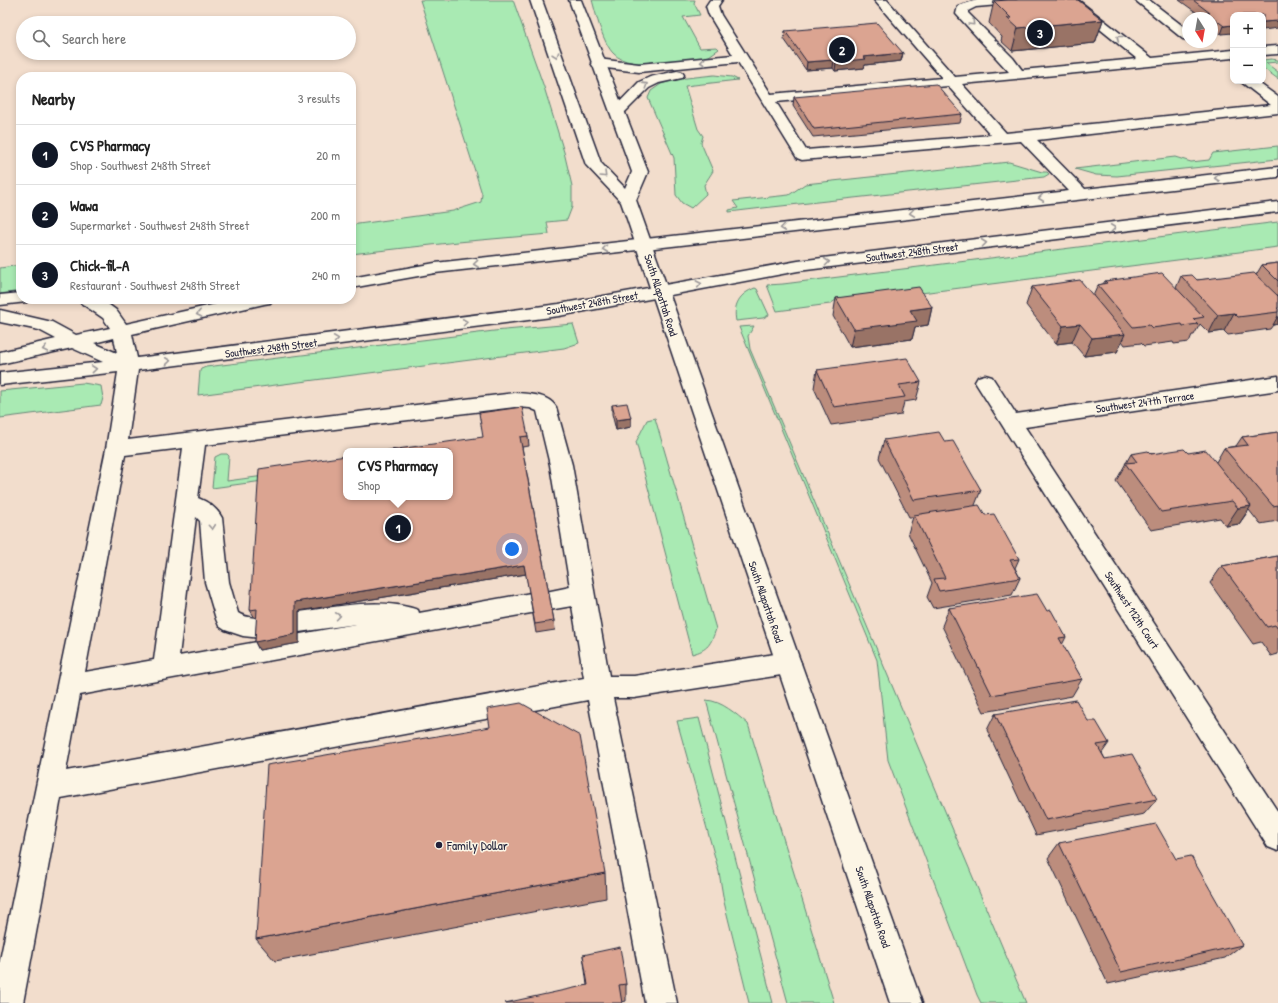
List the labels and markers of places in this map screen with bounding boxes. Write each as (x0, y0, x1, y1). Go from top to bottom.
pin: 3 (1027, 18, 1053, 48)
pin: 2 (829, 35, 855, 65)
pin: 1 (385, 513, 411, 543)
place label: Family Dollar (446, 836, 508, 854)
marker: Family Dollar (434, 840, 444, 850)

